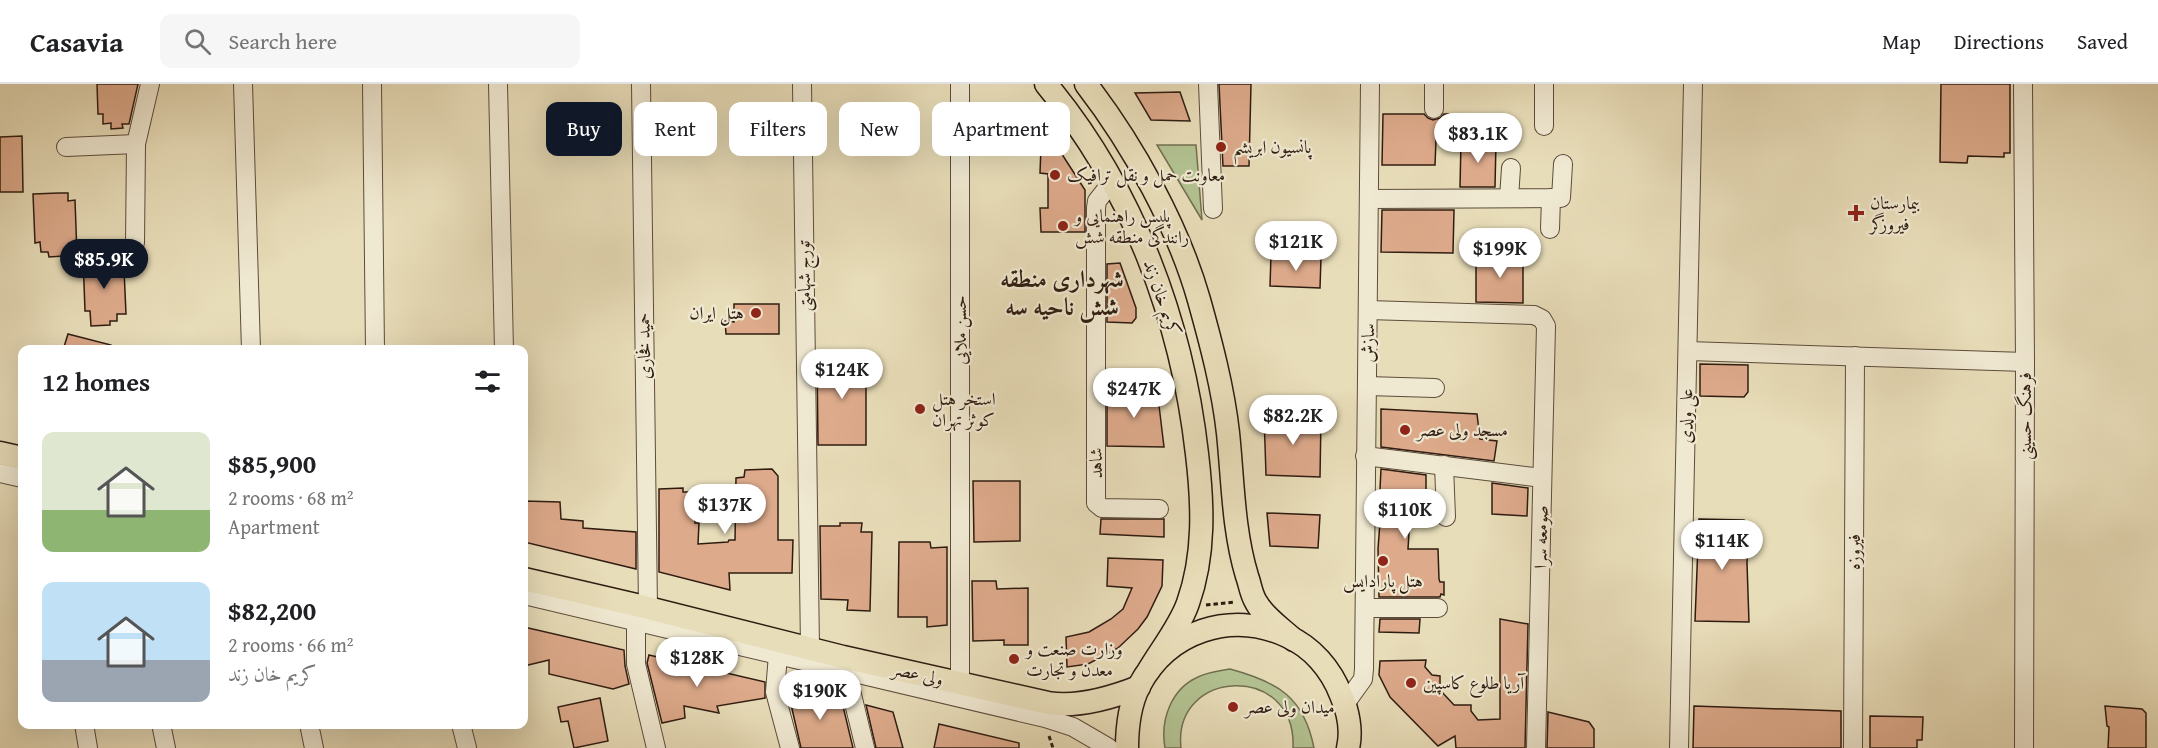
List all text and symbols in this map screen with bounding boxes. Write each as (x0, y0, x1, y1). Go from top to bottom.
search box (160, 14, 580, 68)
text: Casavia (30, 21, 124, 62)
icon: search (181, 25, 214, 58)
text: Search here (229, 25, 337, 57)
text: Map (1882, 26, 1921, 57)
text: Directions (1954, 26, 2044, 57)
text: Saved (2077, 26, 2128, 57)
chip: Buy (546, 102, 622, 156)
chip: Rent (634, 102, 717, 156)
chip: Filters (729, 102, 827, 156)
chip: New (839, 102, 920, 156)
chip: Apartment (932, 102, 1070, 156)
pin: $83.1K (1429, 113, 1527, 164)
text: $83.1K (1448, 118, 1508, 147)
place label: پانسیون ابریشم (1233, 133, 1313, 165)
marker: پانسیون ابریشم (1214, 140, 1228, 154)
place label: معاونت حمل و نقل ترافیک (1067, 161, 1225, 188)
marker: معاونت حمل و نقل ترافیک (1048, 168, 1062, 182)
place label: بیمارستان فیروزگر (1868, 189, 1920, 237)
place label: پلیس راهنمایی و رانندگی منطقه شش (1073, 202, 1189, 250)
marker: بیمارستان فیروزگر (1847, 204, 1865, 222)
marker: پلیس راهنمایی و رانندگی منطقه شش (1056, 219, 1070, 233)
pin: $121K (1254, 221, 1338, 272)
text: $121K (1269, 226, 1323, 255)
pin: $199K (1458, 228, 1542, 279)
text: $199K (1473, 233, 1527, 262)
pin: $85.9K (55, 239, 153, 290)
street label: تورج شهامتی (789, 239, 821, 312)
text: $85.9K (74, 244, 134, 273)
street label: کریم خان زند (1134, 256, 1188, 341)
district label: شهرداری منطقه شش ناحیه سه (1000, 261, 1124, 324)
street label: حسن ملایی (946, 295, 973, 365)
place label: هتل ايران (689, 299, 744, 326)
marker: هتل ايران (749, 306, 763, 320)
street label: حمید فخاری (629, 312, 658, 380)
street label: سازش (1354, 323, 1381, 363)
pin: $124K (800, 349, 884, 400)
text: $124K (815, 354, 869, 383)
text: 12 homes (42, 362, 150, 401)
icon: filters (471, 365, 504, 398)
pin: $247K (1092, 368, 1176, 419)
street label: فرهنگ حسینی (2011, 372, 2038, 460)
text: $247K (1107, 373, 1161, 402)
place label: استخر هتل کوثر تهران (932, 385, 996, 433)
street label: علی ولدی (1672, 388, 1699, 444)
pin: $82.2K (1244, 395, 1342, 446)
text: $82.2K (1263, 400, 1323, 429)
marker: استخر هتل کوثر تهران (913, 402, 927, 416)
place label: مسجد ولی عصر (1415, 416, 1508, 443)
marker: مسجد ولی عصر (1398, 423, 1412, 437)
text: $85,900 (228, 444, 316, 483)
street label: شاهد (1082, 448, 1109, 478)
icon: home (90, 456, 162, 528)
text: 2 rooms · 68 m² (228, 483, 354, 512)
pin: $137K (683, 484, 767, 535)
text: $137K (698, 489, 752, 518)
pin: $110K (1363, 489, 1447, 540)
text: $110K (1378, 494, 1432, 523)
street label: صومعه سرا (1526, 505, 1555, 569)
text: Apartment (228, 512, 320, 541)
pin: $114K (1680, 520, 1764, 571)
text: $114K (1695, 525, 1749, 554)
street label: فیروزه (1840, 534, 1867, 570)
marker: هتل پارادایس (1376, 554, 1390, 568)
place label: هتل پارادایس (1343, 567, 1423, 594)
text: $82,200 (228, 591, 316, 630)
icon: home (90, 606, 162, 678)
text: 2 rooms · 66 m² (228, 630, 354, 659)
place label: وزارت صنعت و معدن و تجارت (1024, 635, 1123, 683)
pin: $128K (655, 637, 739, 688)
text: $128K (670, 642, 724, 671)
marker: وزارت صنعت و معدن و تجارت (1007, 652, 1021, 666)
street label: ولی عصر (888, 654, 946, 692)
text: کریم خان زند (228, 659, 316, 688)
place label: آریا طلوع کاسپین (1423, 669, 1526, 698)
pin: $190K (778, 670, 862, 721)
text: $190K (793, 675, 847, 704)
marker: آریا طلوع کاسپین (1404, 676, 1418, 690)
place label: میدان ولی عصر (1243, 693, 1335, 720)
marker: میدان ولی عصر (1226, 700, 1240, 714)

